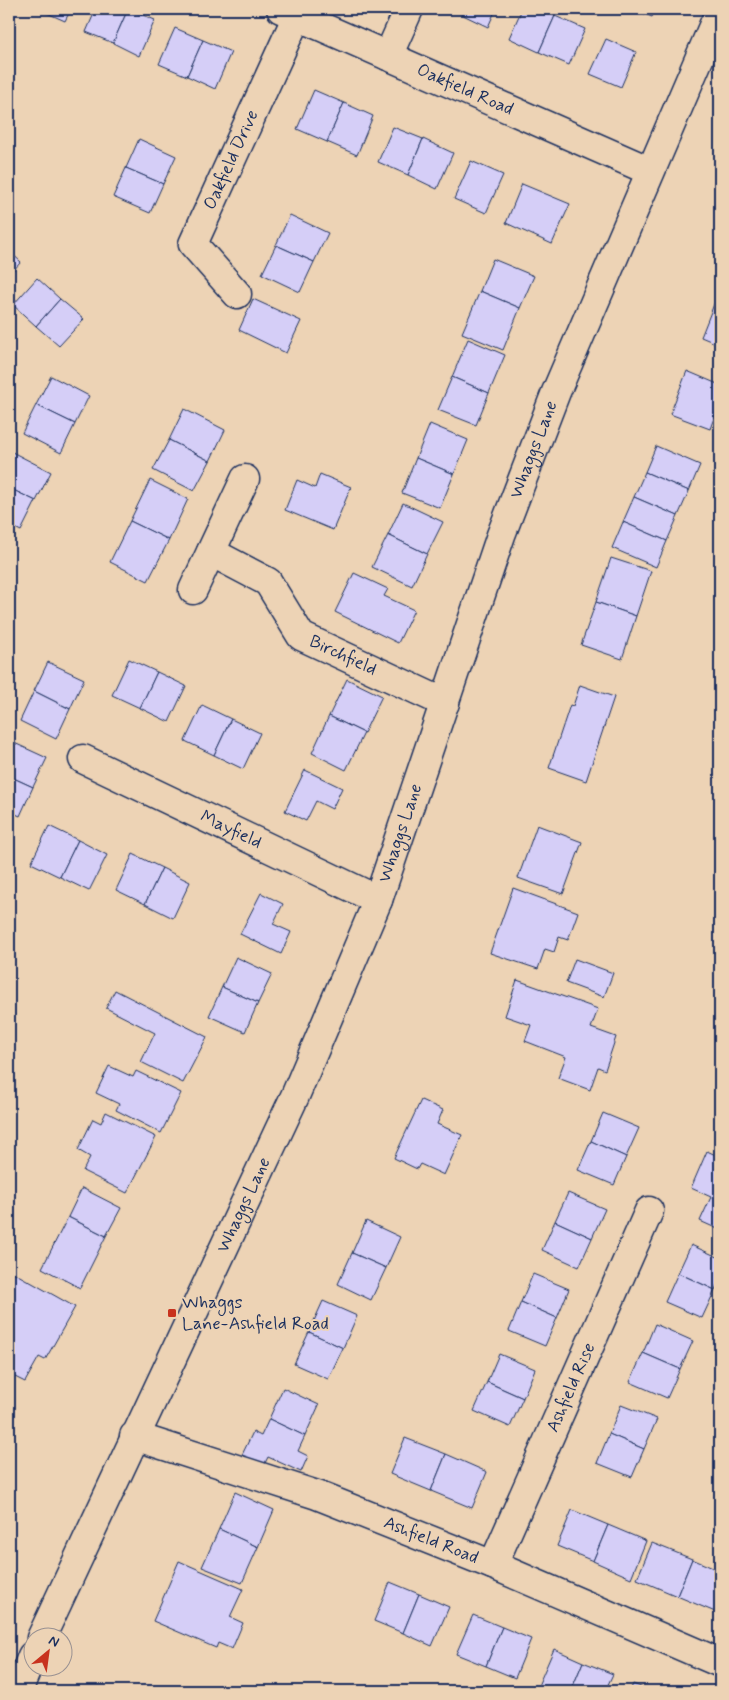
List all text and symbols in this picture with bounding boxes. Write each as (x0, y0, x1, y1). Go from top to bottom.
street label: Oakfield Road (413, 58, 517, 122)
street label: Oakfield Drive (198, 106, 265, 214)
street label: Whaggs Lane (504, 397, 563, 502)
street label: Birchfield (305, 629, 381, 682)
street label: Whaggs Lane (373, 781, 428, 886)
street label: Mayfield (196, 805, 266, 855)
street label: Whaggs Lane (211, 1154, 277, 1257)
place label: Whaggs Lane-Ashfield Road (182, 1291, 329, 1336)
marker: Whaggs Lane-Ashfield Road (166, 1307, 178, 1319)
street label: Ashfield Rise (541, 1339, 601, 1436)
street label: Ashfield Road (380, 1511, 482, 1570)
north arrow (22, 1628, 72, 1678)
text: N (45, 1631, 62, 1652)

